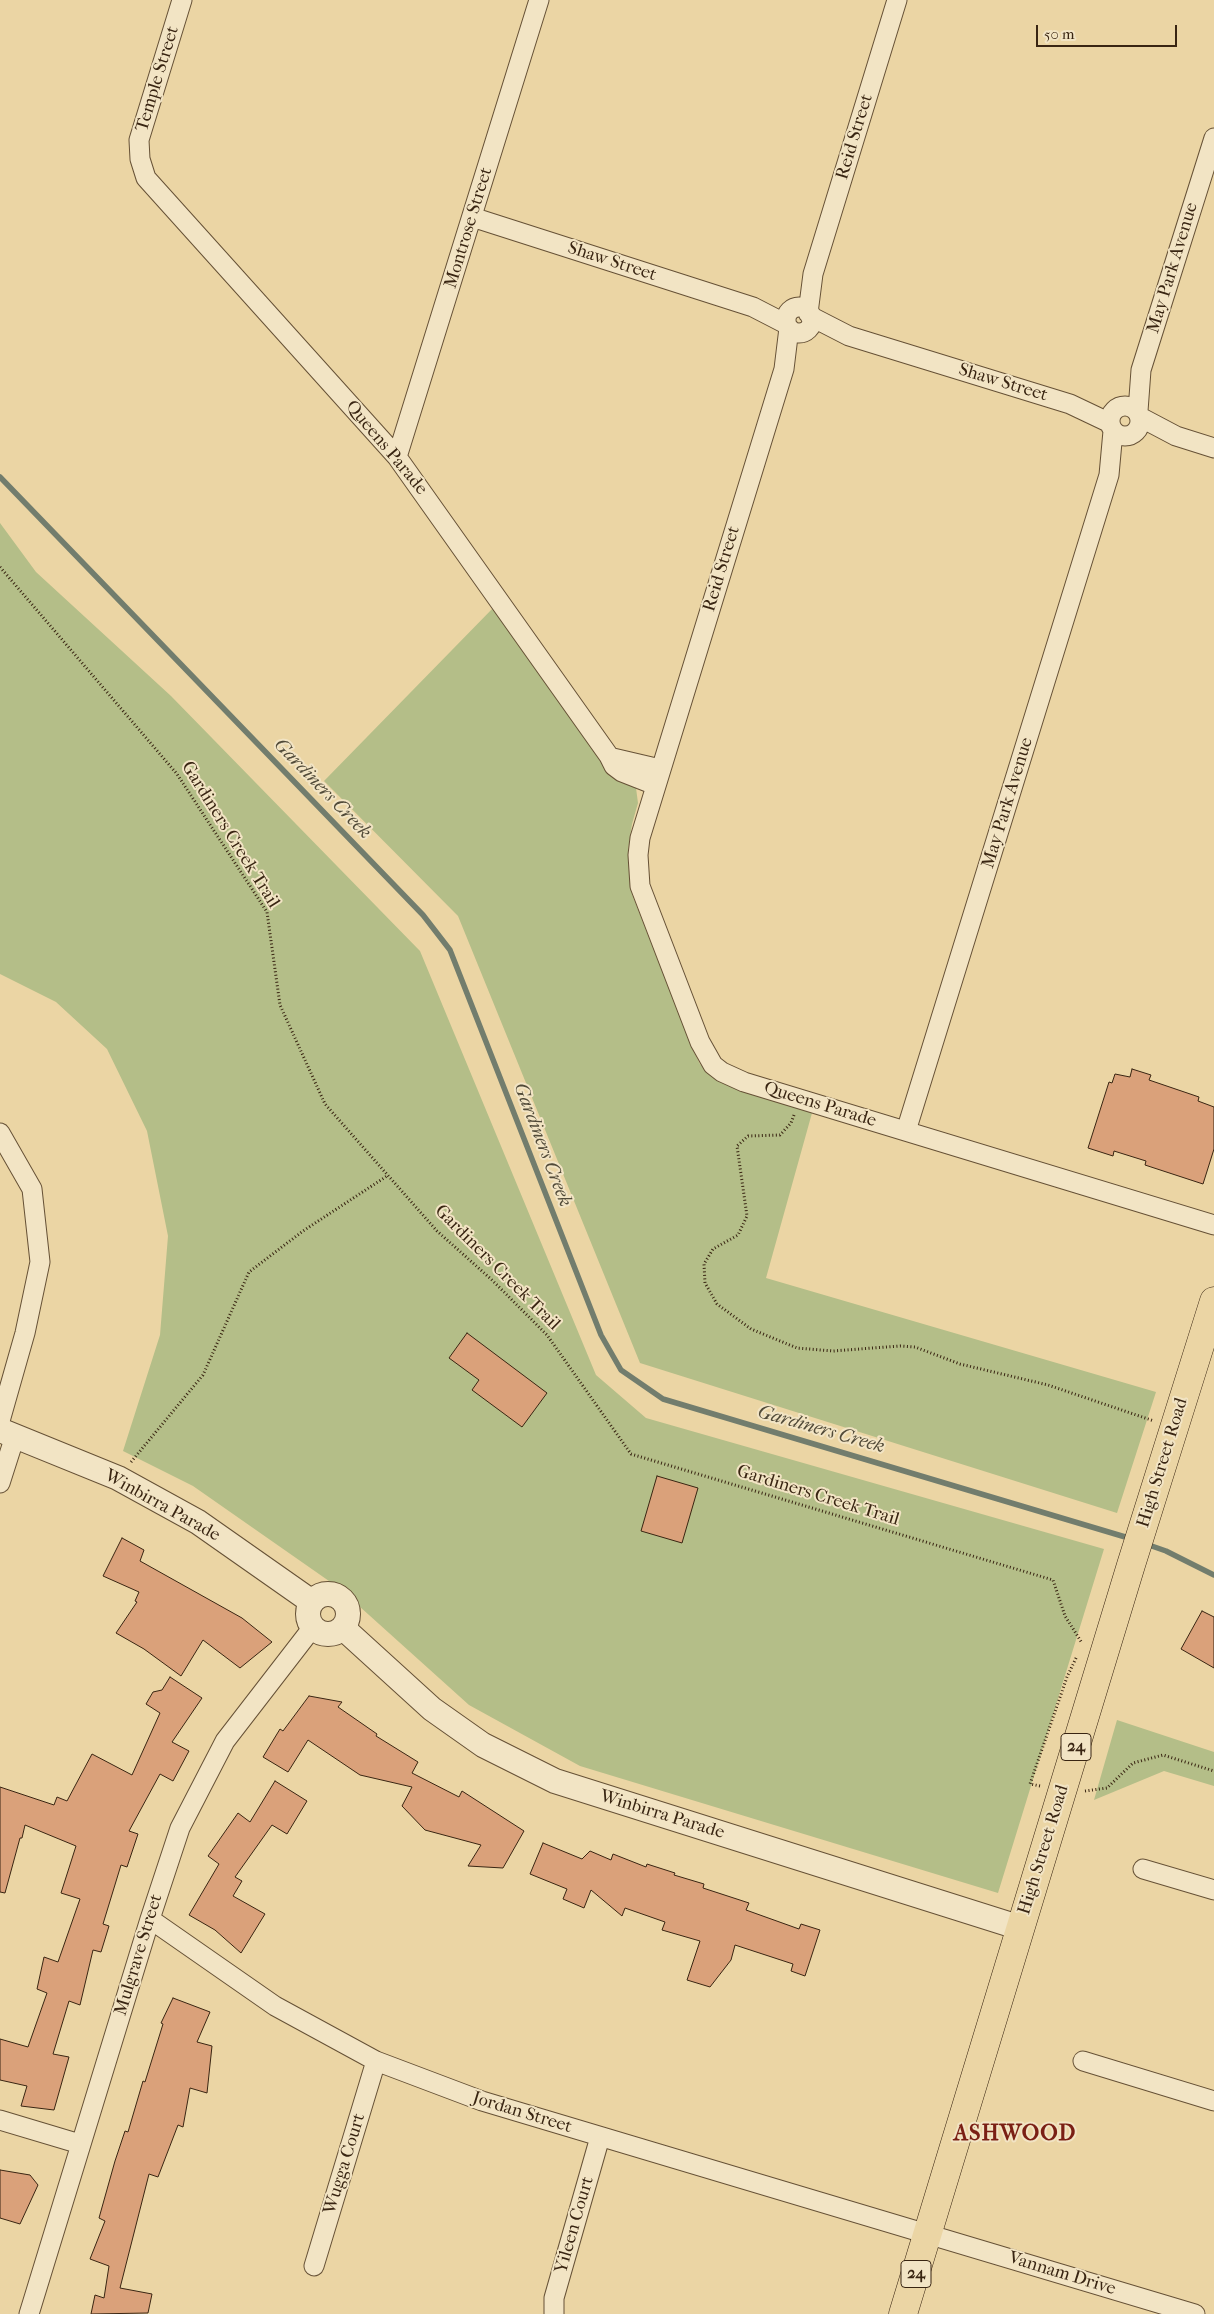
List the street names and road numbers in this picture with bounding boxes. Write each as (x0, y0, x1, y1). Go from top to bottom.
street label: Temple Street (132, 24, 184, 134)
street label: Reid Street (832, 92, 878, 182)
street label: Montrose Street (440, 165, 498, 291)
street label: May Park Avenue (1143, 200, 1203, 336)
street label: Shaw Street (565, 237, 659, 287)
street label: Shaw Street (956, 359, 1050, 407)
street label: Queens Parade (340, 396, 432, 500)
street label: Reid Street (699, 524, 745, 614)
street label: May Park Avenue (978, 735, 1038, 871)
street label: Gardiners Creek Trail (176, 758, 284, 912)
street label: Queens Parade (761, 1078, 879, 1132)
street label: Gardiners Creek Trail (430, 1201, 564, 1335)
street label: High Street Road (1133, 1396, 1193, 1530)
street label: Gardiners Creek Trail (734, 1461, 902, 1531)
street label: Winbirra Parade (100, 1465, 224, 1547)
road number: 24 (1061, 1734, 1091, 1760)
street label: High Street Road (1014, 1783, 1074, 1917)
street label: Winbirra Parade (597, 1786, 727, 1844)
street label: Mulgrave Street (110, 1892, 168, 2018)
street label: Jordan Street (470, 2088, 574, 2138)
street label: Wugga Court (319, 2111, 371, 2217)
street label: Yileen Court (551, 2174, 599, 2276)
street label: Vannam Drive (1006, 2247, 1118, 2301)
road number: 24 (901, 2260, 931, 2288)

